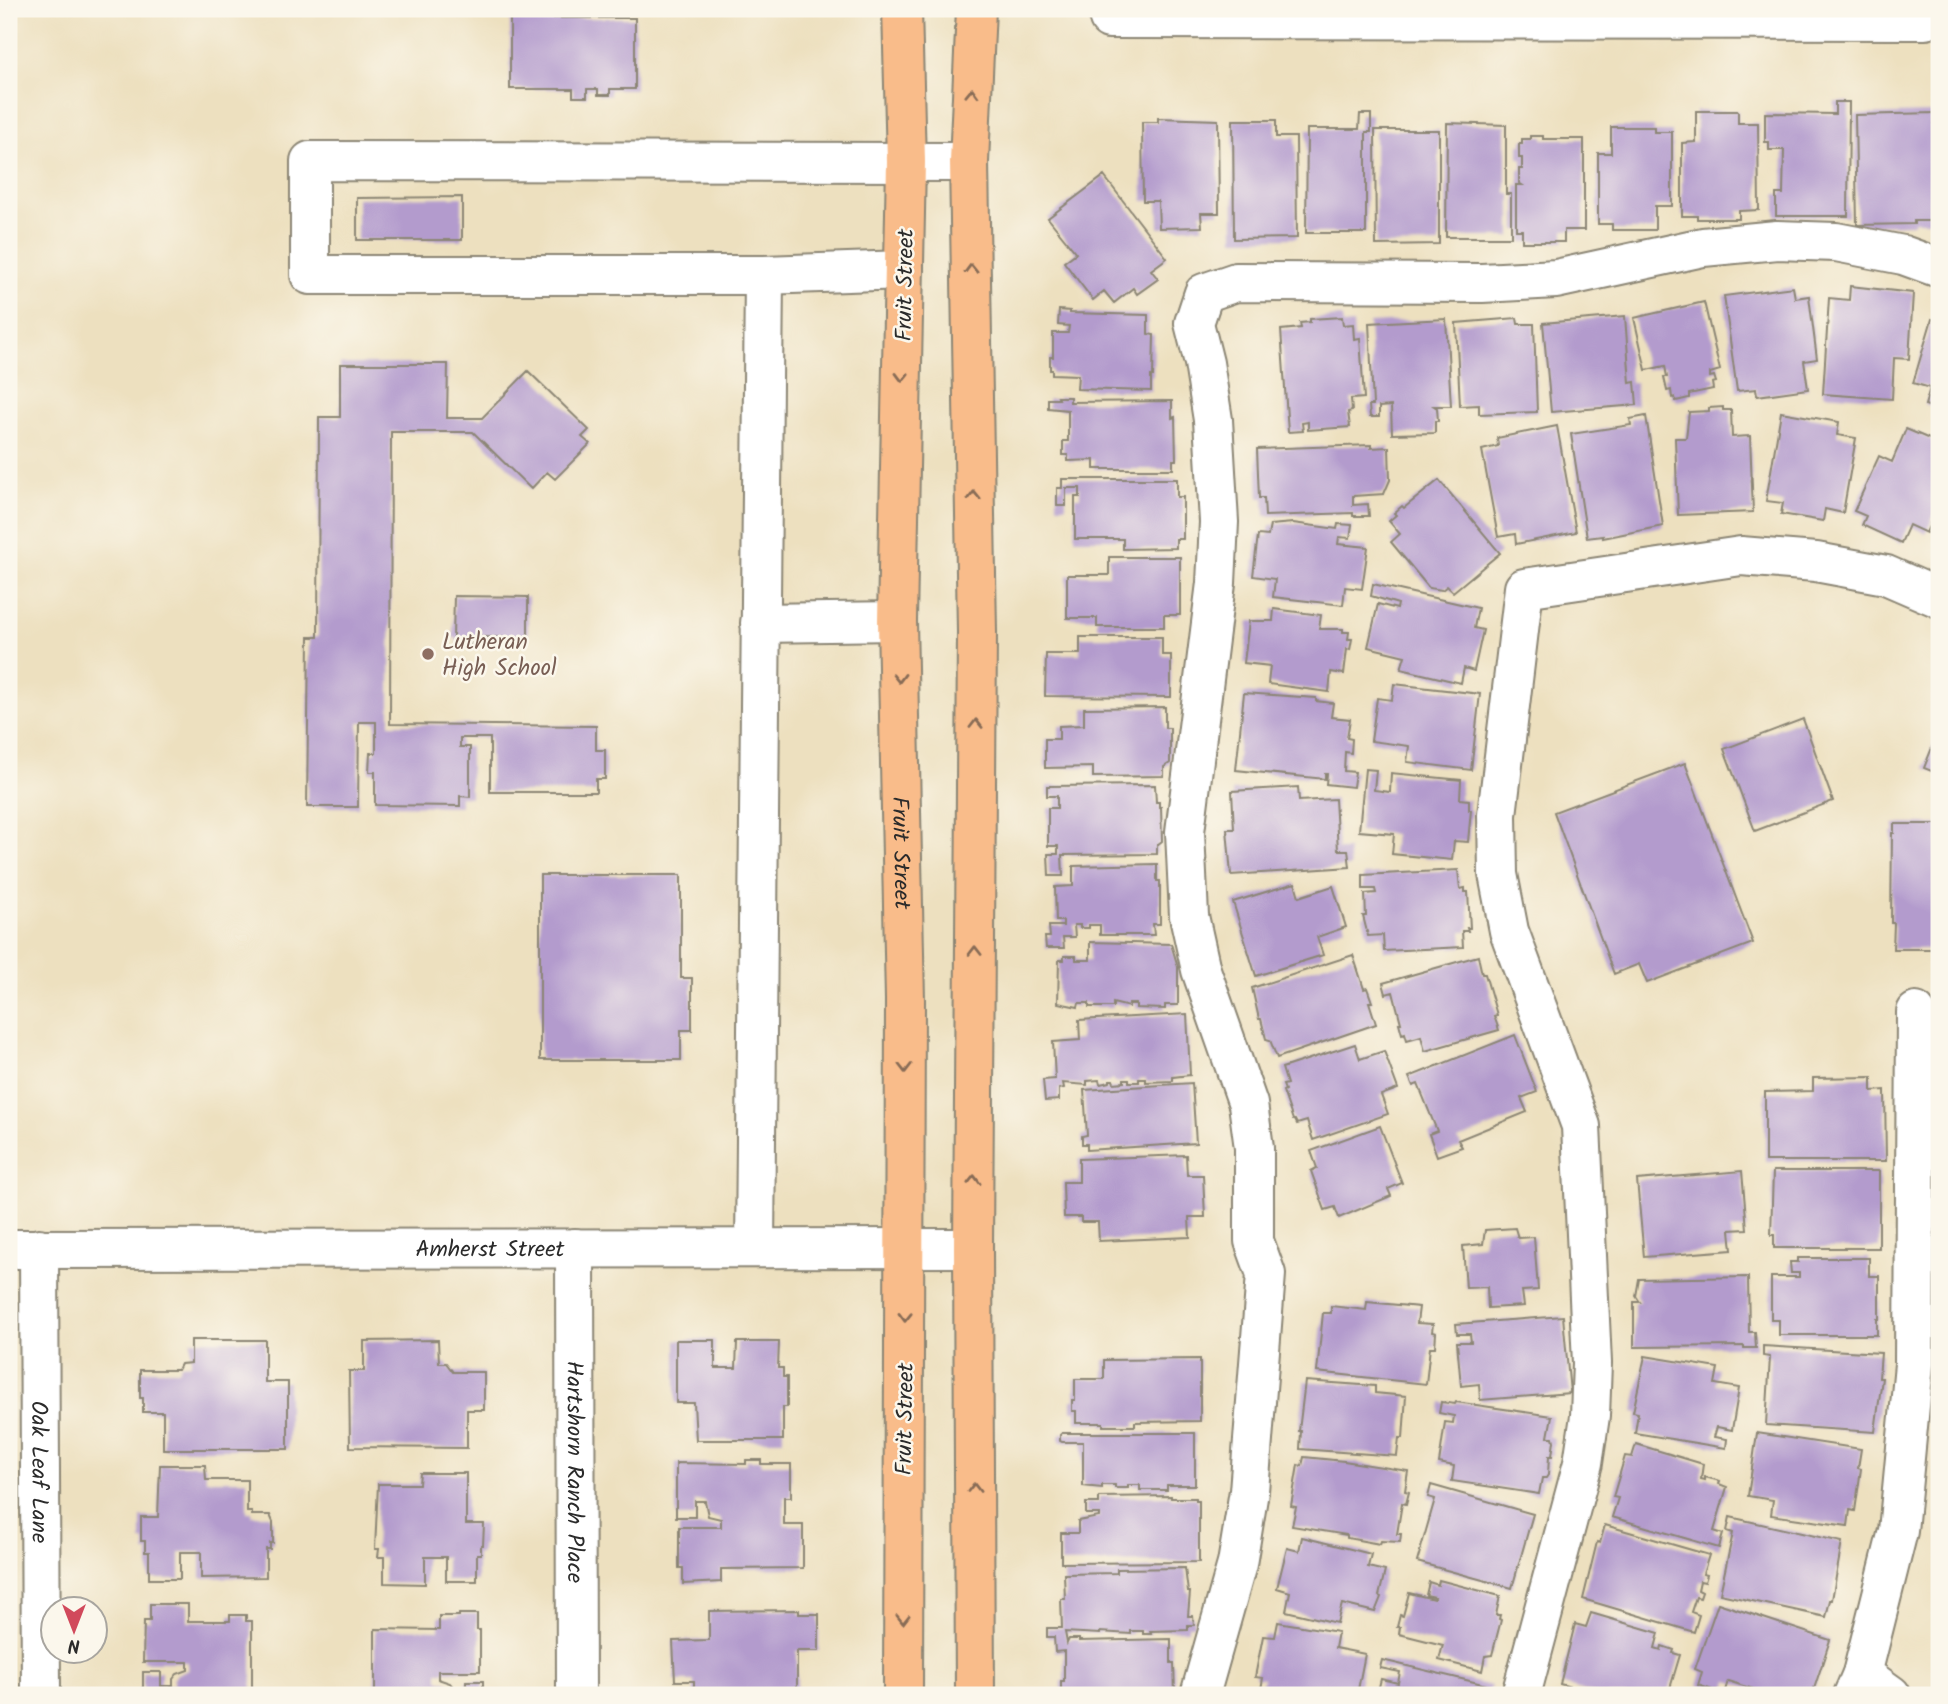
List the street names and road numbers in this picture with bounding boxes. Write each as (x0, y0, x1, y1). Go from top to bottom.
street label: Fruit Street (887, 227, 925, 342)
street label: Fruit Street (881, 796, 919, 911)
street label: Amherst Street (416, 1232, 566, 1269)
street label: Hartshorn Ranch Place (555, 1361, 592, 1583)
street label: Fruit Street (887, 1361, 925, 1476)
street label: Oak Leaf Lane (20, 1401, 56, 1543)

